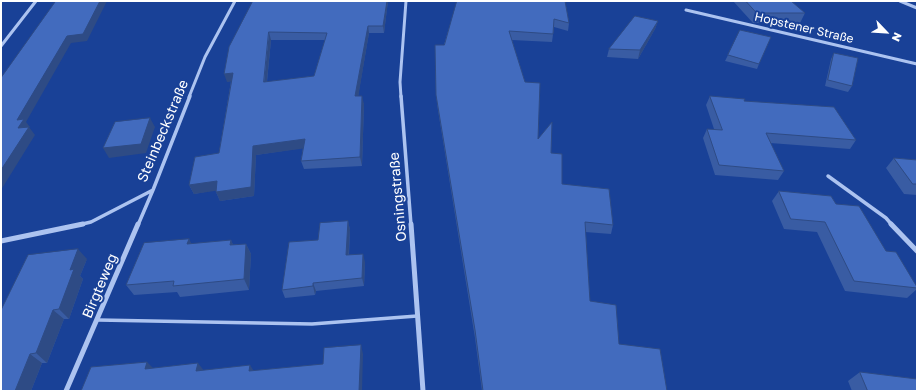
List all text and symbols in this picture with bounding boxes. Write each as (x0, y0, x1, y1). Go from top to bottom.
street label: Hopstener Straße (753, 10, 855, 46)
north arrow (866, 12, 906, 52)
text: N (890, 31, 905, 44)
street label: Steinbeckstraße (134, 77, 192, 185)
street label: Osningstraße (386, 152, 410, 242)
street label: Birgteweg (79, 251, 121, 321)

